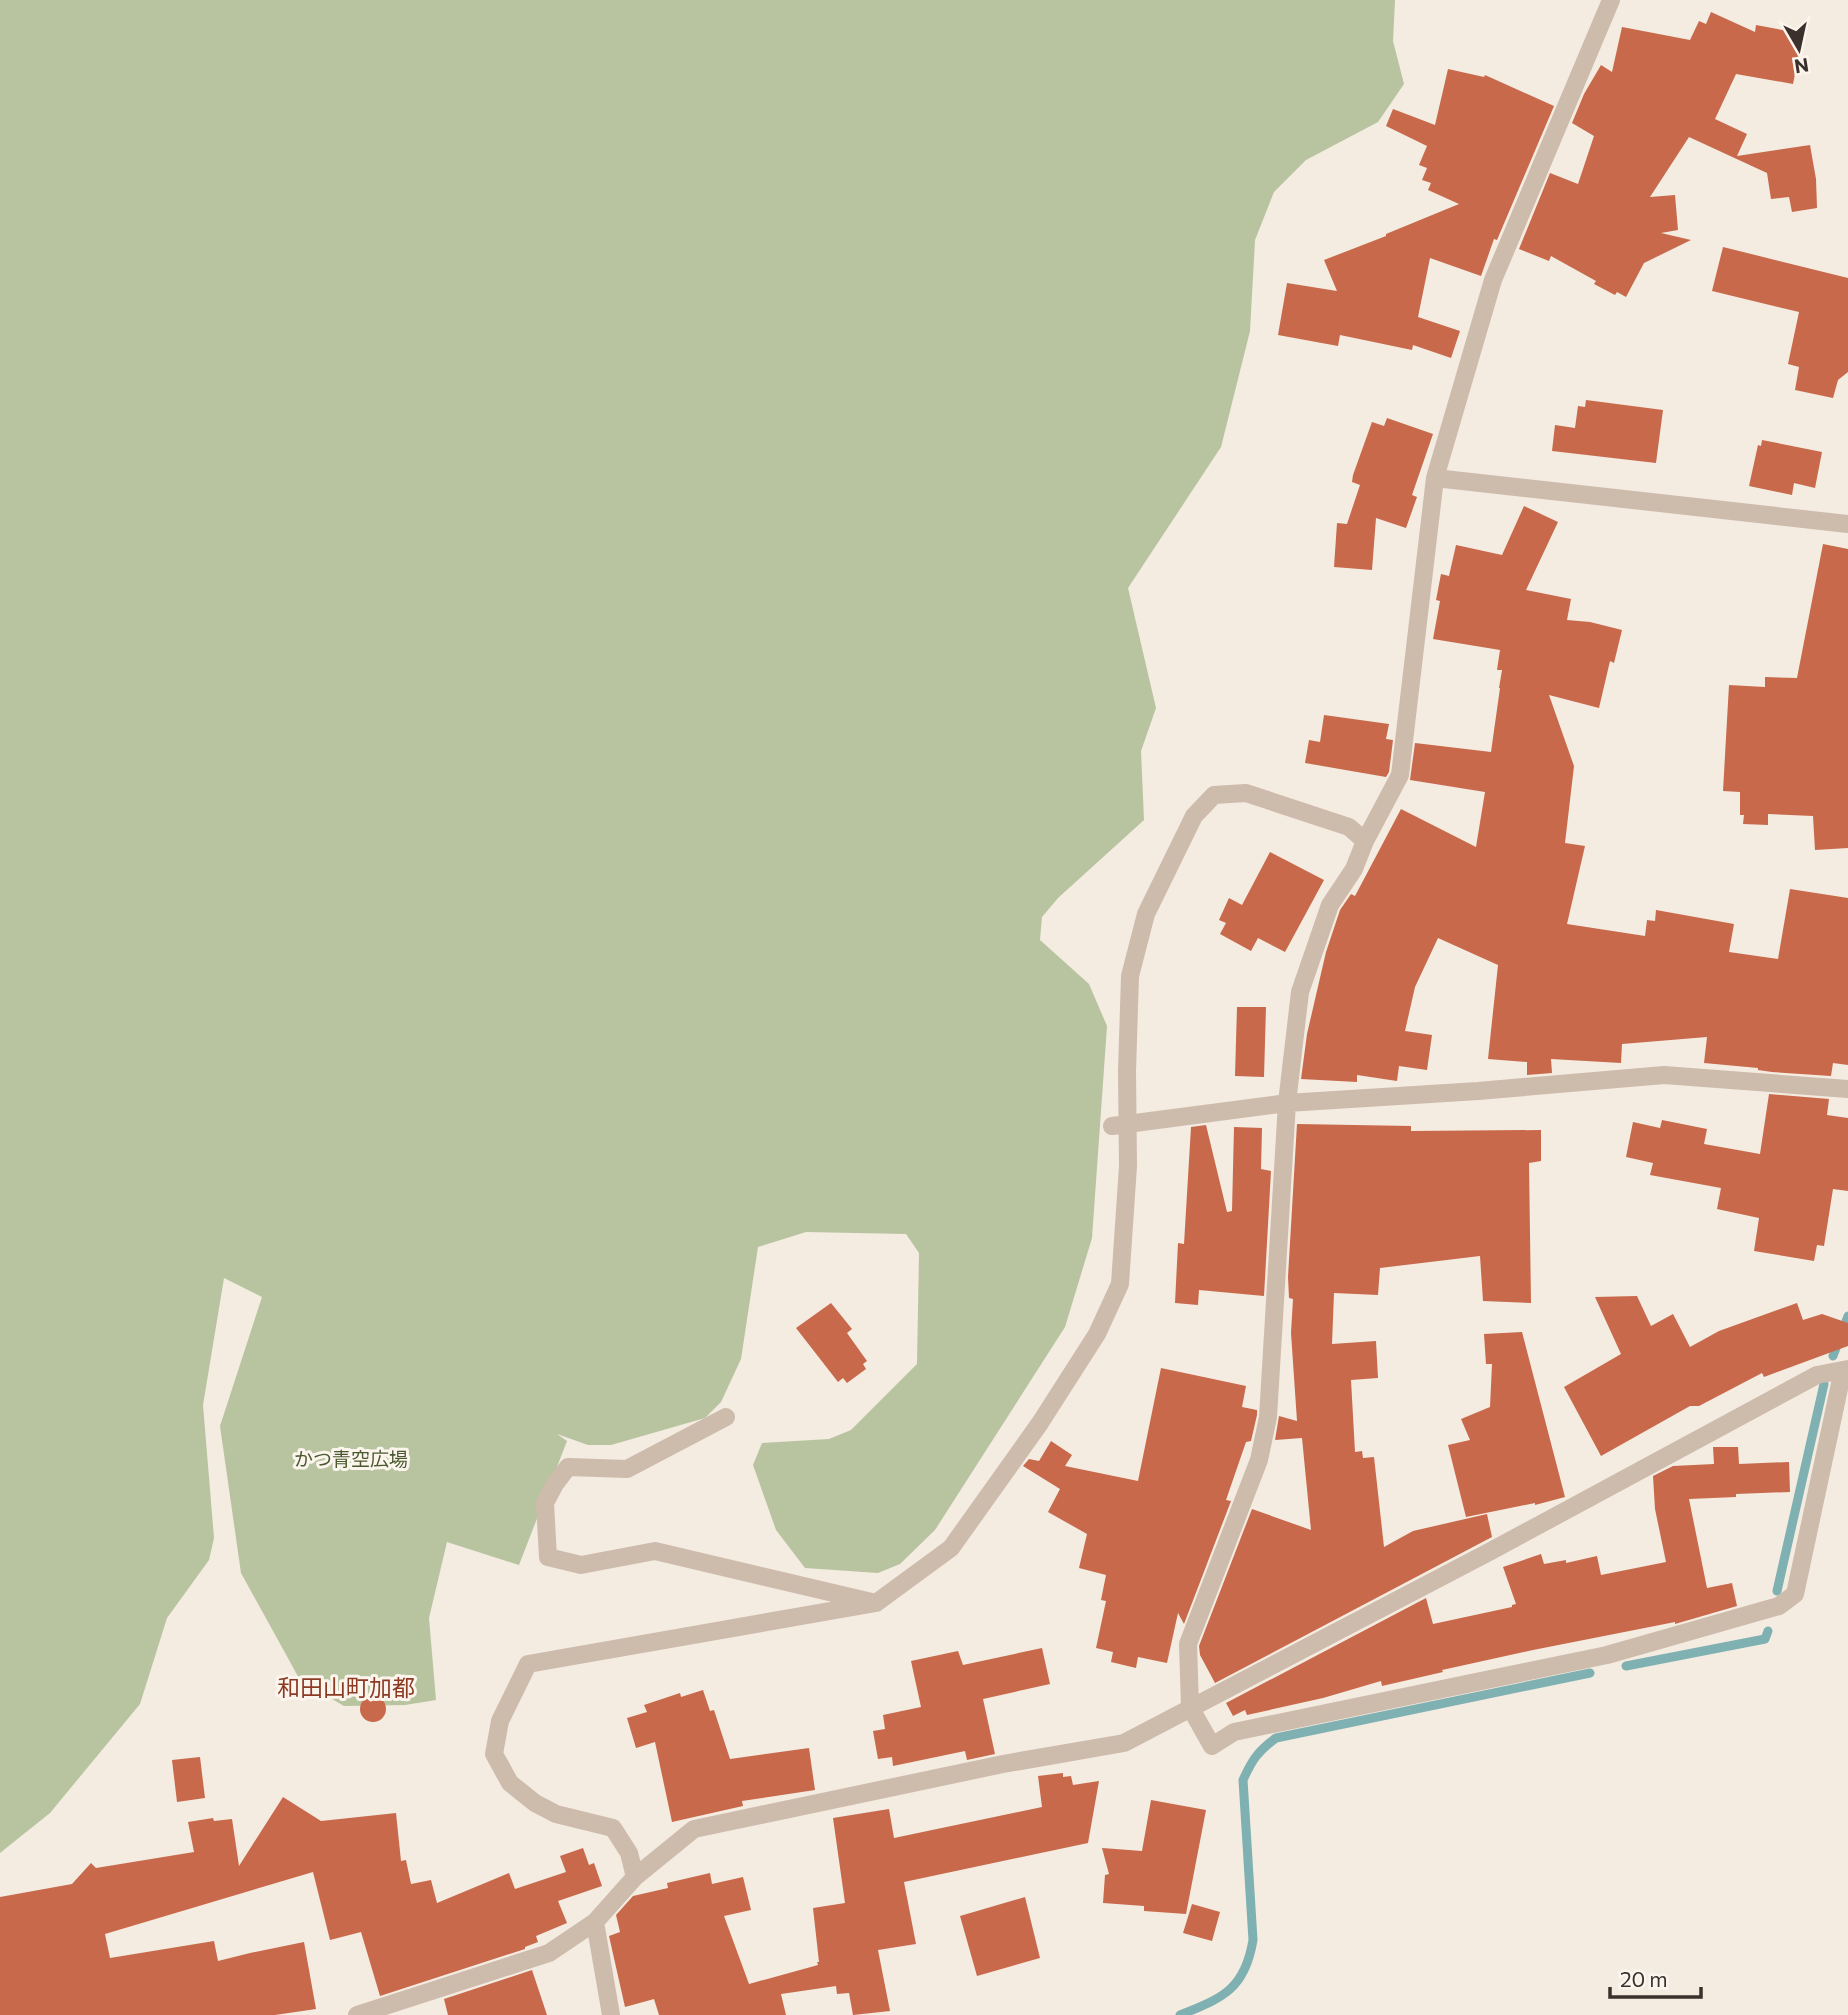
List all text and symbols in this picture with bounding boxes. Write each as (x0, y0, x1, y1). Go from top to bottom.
north arrow (1764, 14, 1834, 84)
text: N (1793, 54, 1811, 79)
park label: かつ青空広場 (294, 1447, 408, 1470)
district label: 和田山町加都 (277, 1673, 415, 1701)
scale bar (1610, 1955, 1701, 1999)
text: 20 m (1620, 1966, 1668, 1991)

